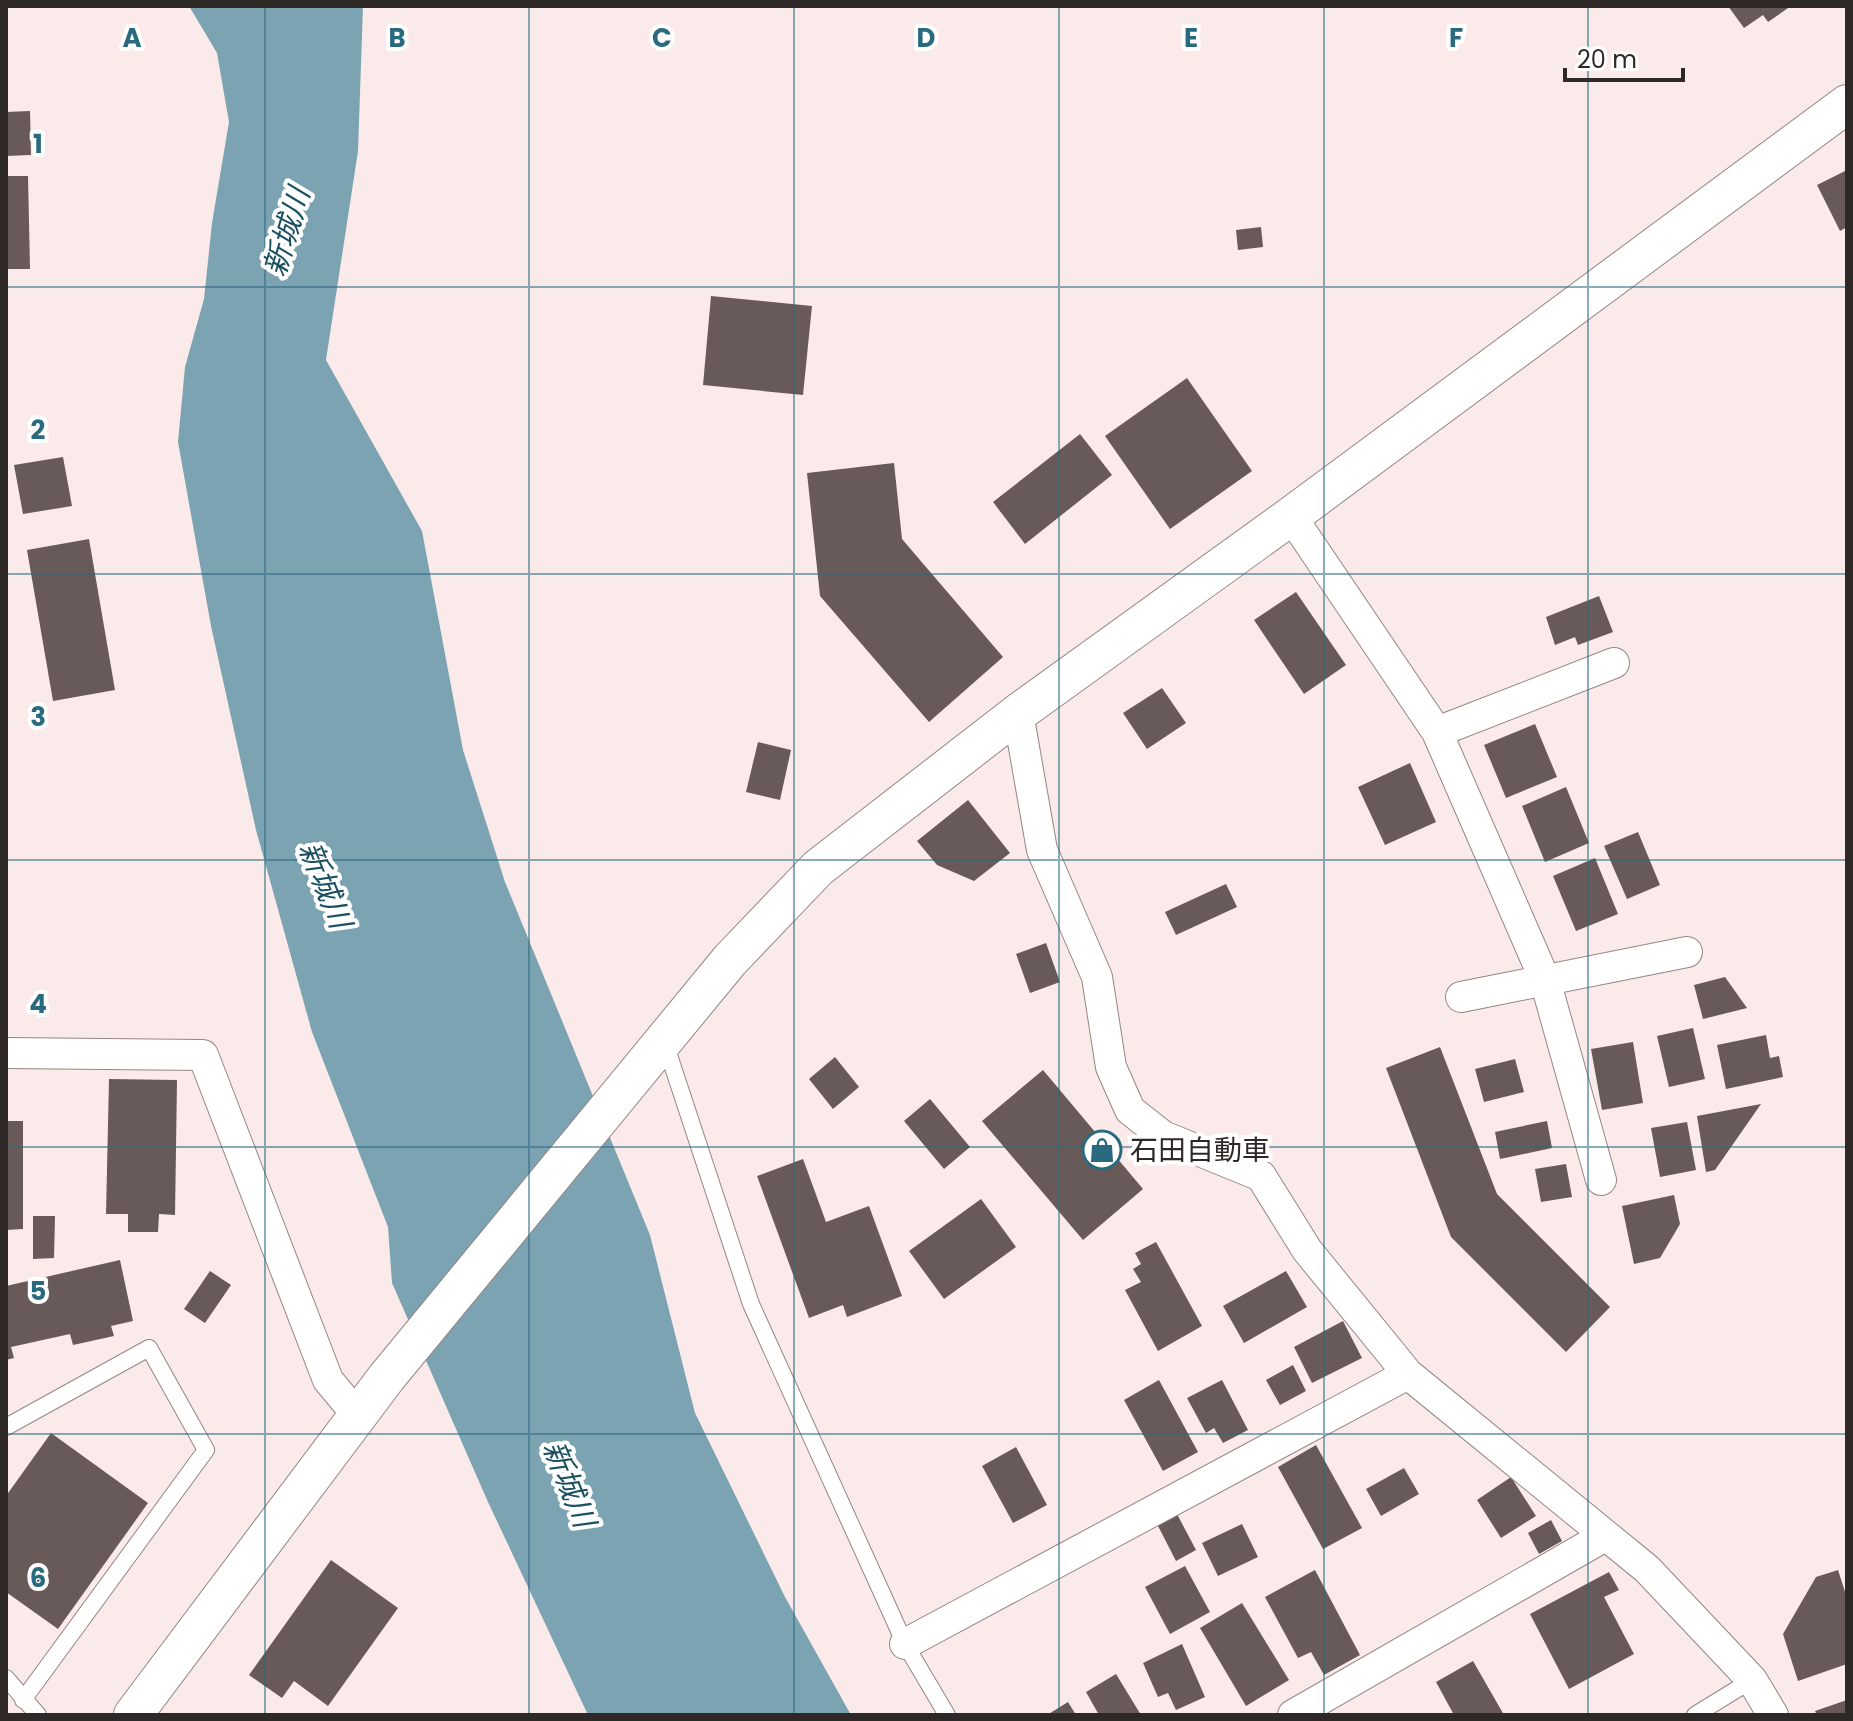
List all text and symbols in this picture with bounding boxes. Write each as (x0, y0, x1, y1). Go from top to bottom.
text: A (122, 20, 142, 56)
text: B (388, 20, 406, 56)
text: C (652, 20, 672, 56)
text: D (917, 20, 936, 56)
text: E (1184, 20, 1198, 56)
text: F (1449, 20, 1463, 56)
scale bar (1565, 32, 1683, 82)
text: 20 m (1577, 43, 1637, 76)
text: 1 (33, 126, 43, 162)
water label: 新城川 (253, 180, 321, 281)
text: 2 (31, 412, 46, 448)
text: 3 (30, 699, 46, 735)
water label: 新城川 (289, 835, 363, 937)
text: 4 (29, 986, 47, 1022)
shop icon: 石田自動車 (1081, 1129, 1123, 1171)
place label: 石田自動車 (1130, 1131, 1270, 1170)
text: 5 (30, 1273, 46, 1309)
water label: 新城川 (533, 1434, 607, 1536)
text: 6 (30, 1560, 46, 1596)

